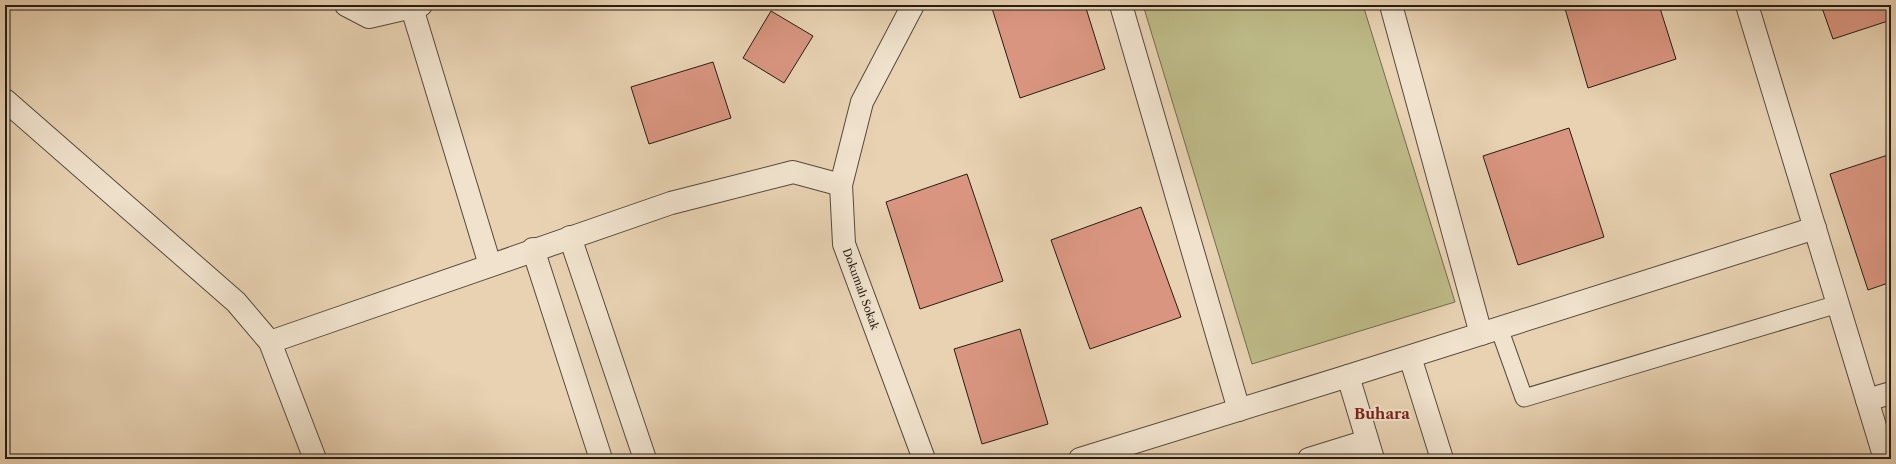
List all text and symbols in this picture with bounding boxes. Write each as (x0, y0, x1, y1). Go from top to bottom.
street label: Dokumalı Sokak (840, 246, 883, 332)
district label: Buhara (1354, 404, 1410, 423)

